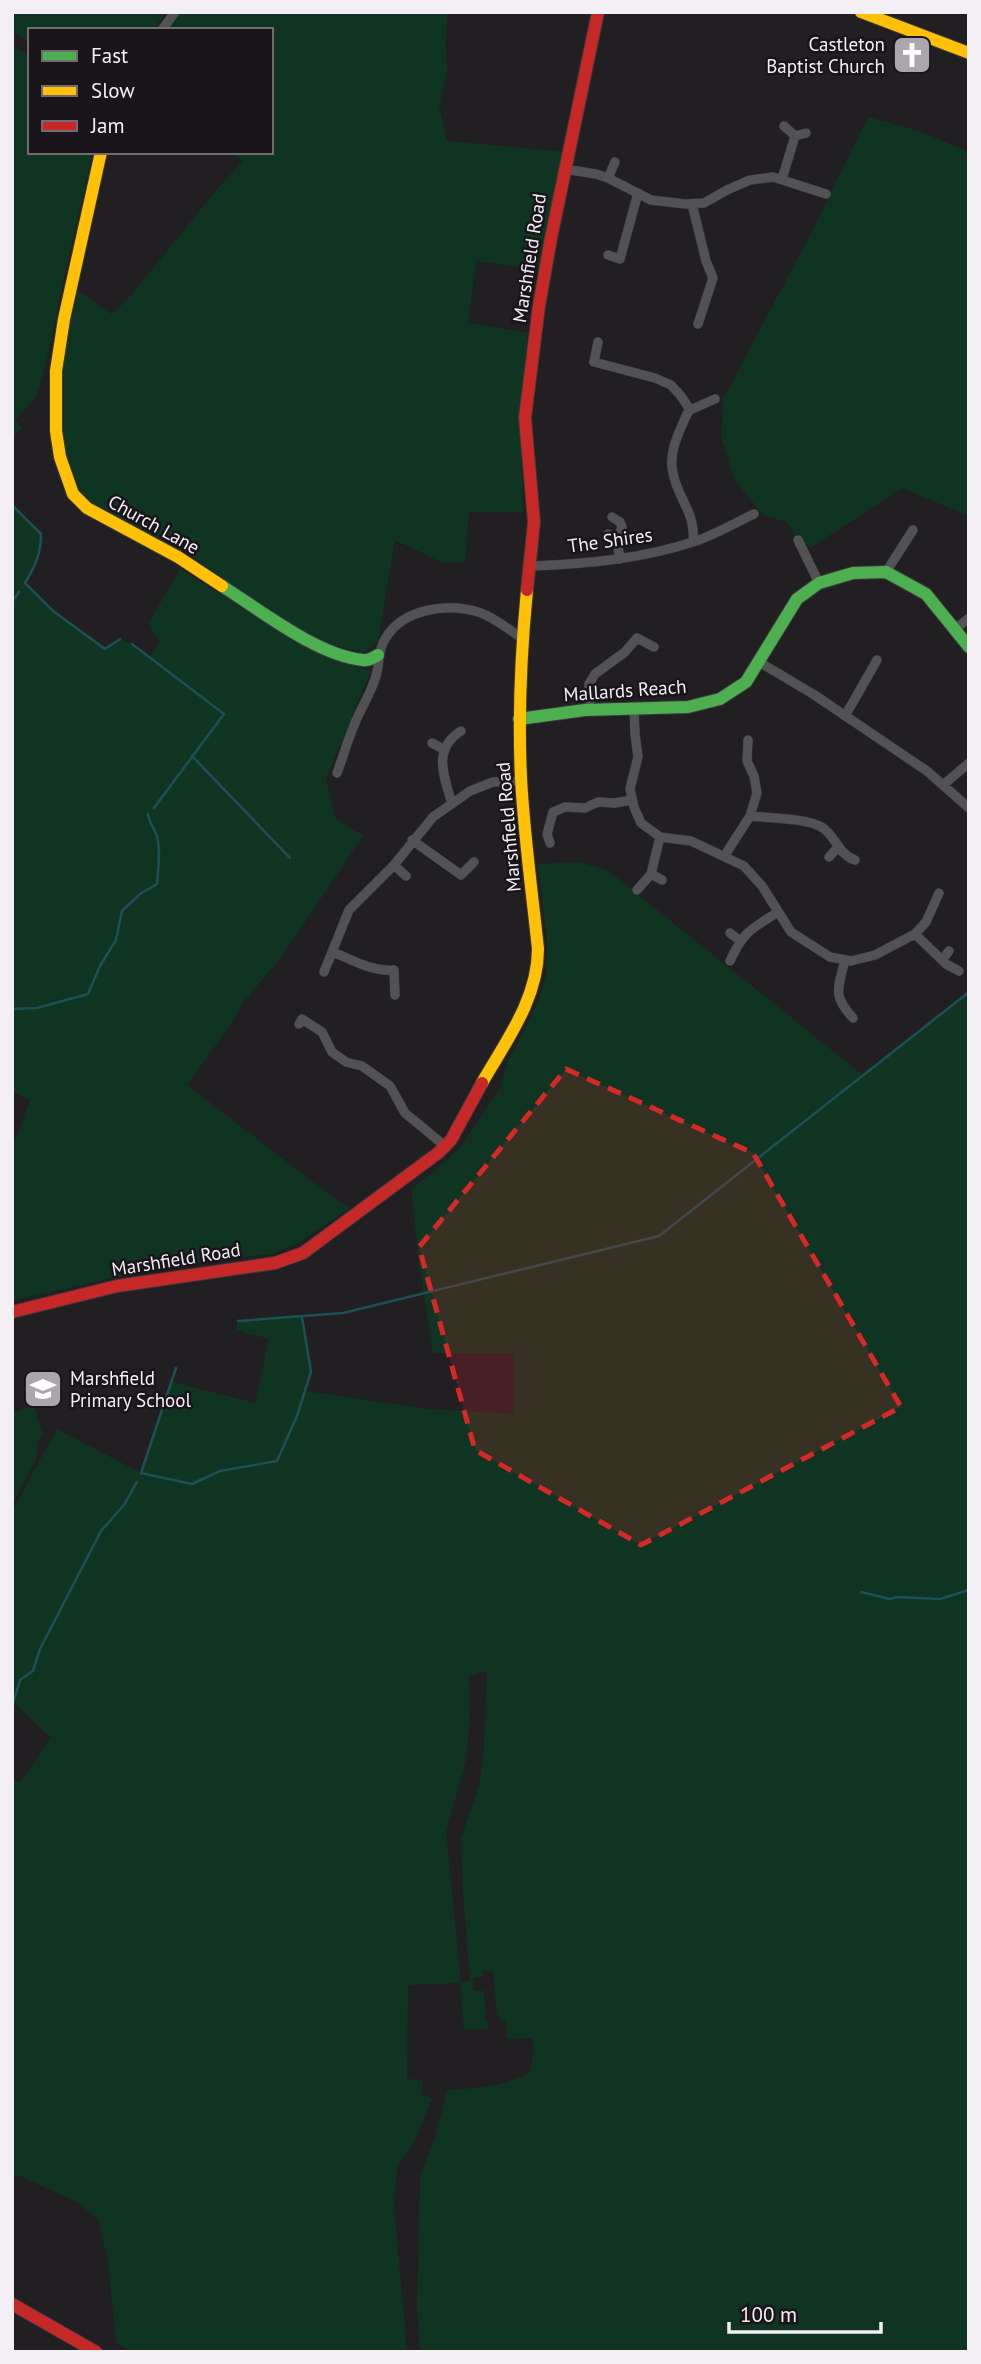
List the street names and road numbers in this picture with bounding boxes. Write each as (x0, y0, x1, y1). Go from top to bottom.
street label: Marshfield Road (507, 192, 551, 324)
street label: Church Lane (104, 489, 204, 559)
street label: The Shires (566, 522, 654, 558)
street label: Mallards Reach (563, 674, 687, 706)
street label: Marshfield Road (490, 761, 526, 893)
street label: Marshfield Road (110, 1237, 242, 1281)

